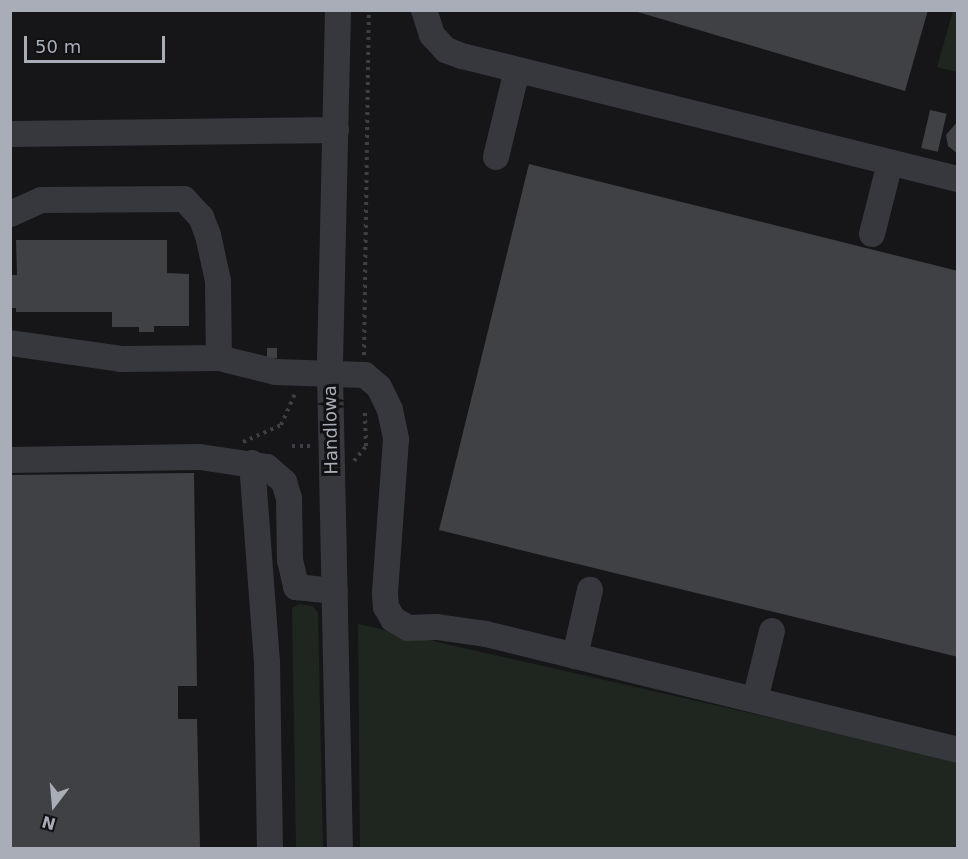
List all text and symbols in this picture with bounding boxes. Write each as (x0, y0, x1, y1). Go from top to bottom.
scale bar (27, 24, 168, 62)
text: 50 m (35, 36, 81, 57)
street label: Handlowa (319, 385, 343, 475)
north arrow (24, 775, 84, 835)
text: N (40, 812, 58, 834)

